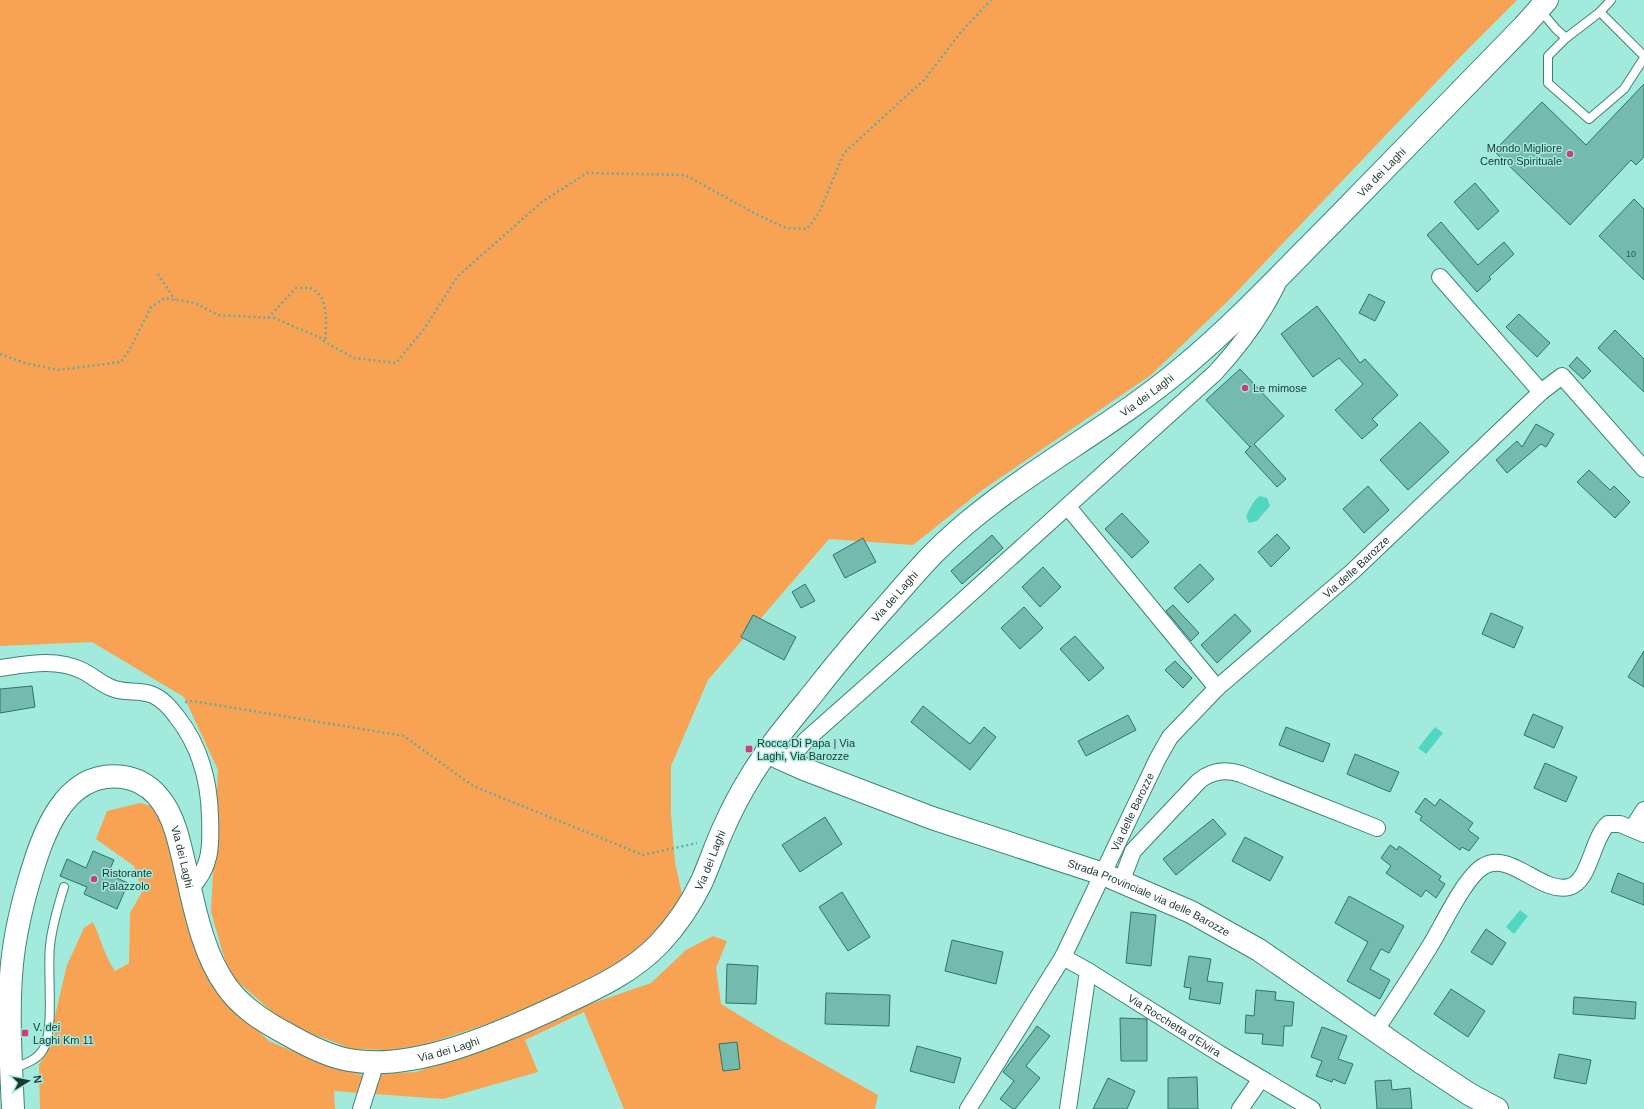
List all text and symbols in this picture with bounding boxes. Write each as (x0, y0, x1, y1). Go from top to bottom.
place label: Mondo Migliore Centro Spirituale (1480, 142, 1562, 167)
street label: Via dei Laghi (1355, 145, 1408, 199)
marker: Mondo Migliore Centro Spirituale (1565, 149, 1575, 159)
house number: 10 (1626, 249, 1636, 259)
street label: Via dei Laghi (1118, 371, 1176, 419)
place label: Le mimose (1253, 382, 1307, 394)
marker: Le mimose (1240, 383, 1250, 393)
street label: Via delle Barozze (1320, 534, 1392, 600)
street label: Via dei Laghi (869, 569, 920, 624)
place label: Rocca Di Papa | Via Laghi, Via Barozze (757, 737, 856, 762)
marker: Rocca Di Papa | Via Laghi, Via Barozze (744, 744, 754, 754)
street label: Via delle Barozze (1108, 771, 1156, 853)
street label: Via dei Laghi (169, 824, 196, 889)
street label: Via dei Laghi (692, 828, 728, 892)
street label: Strada Provinciale via delle Barozze (1066, 857, 1232, 939)
place label: Ristorante Palazzolo (102, 867, 152, 892)
marker: Ristorante Palazzolo (89, 874, 99, 884)
street label: Via Rocchetta d'Elvira (1126, 992, 1224, 1059)
place label: V. dei Laghi Km 11 (33, 1021, 94, 1046)
marker: V. dei Laghi Km 11 (20, 1028, 30, 1038)
street label: Via dei Laghi (417, 1034, 481, 1064)
north arrow (8, 1061, 48, 1101)
text: N (31, 1074, 44, 1084)

